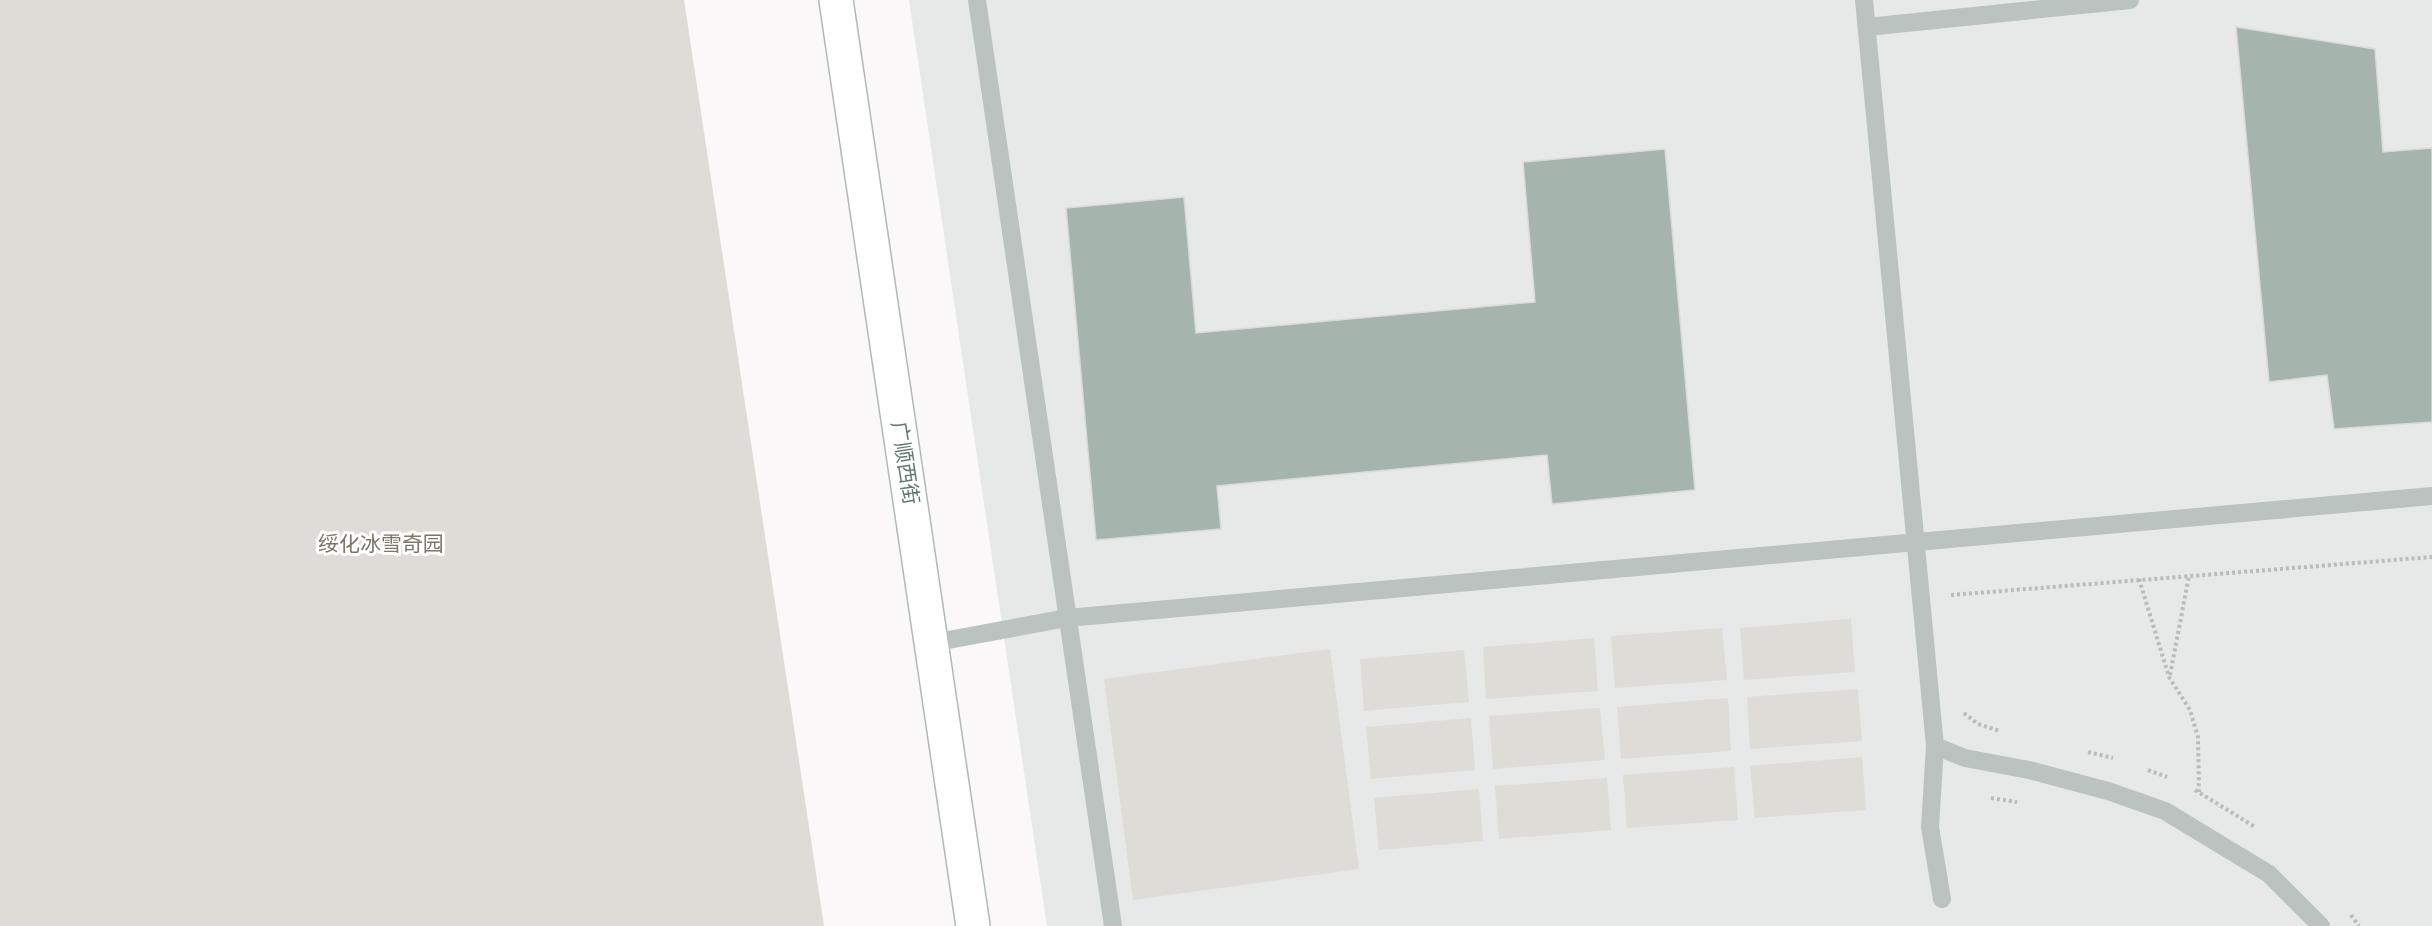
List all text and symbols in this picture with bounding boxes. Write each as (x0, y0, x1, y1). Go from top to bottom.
street label: 广顺西街 (887, 419, 924, 506)
park label: 绥化冰雪奇园 (318, 531, 444, 556)

